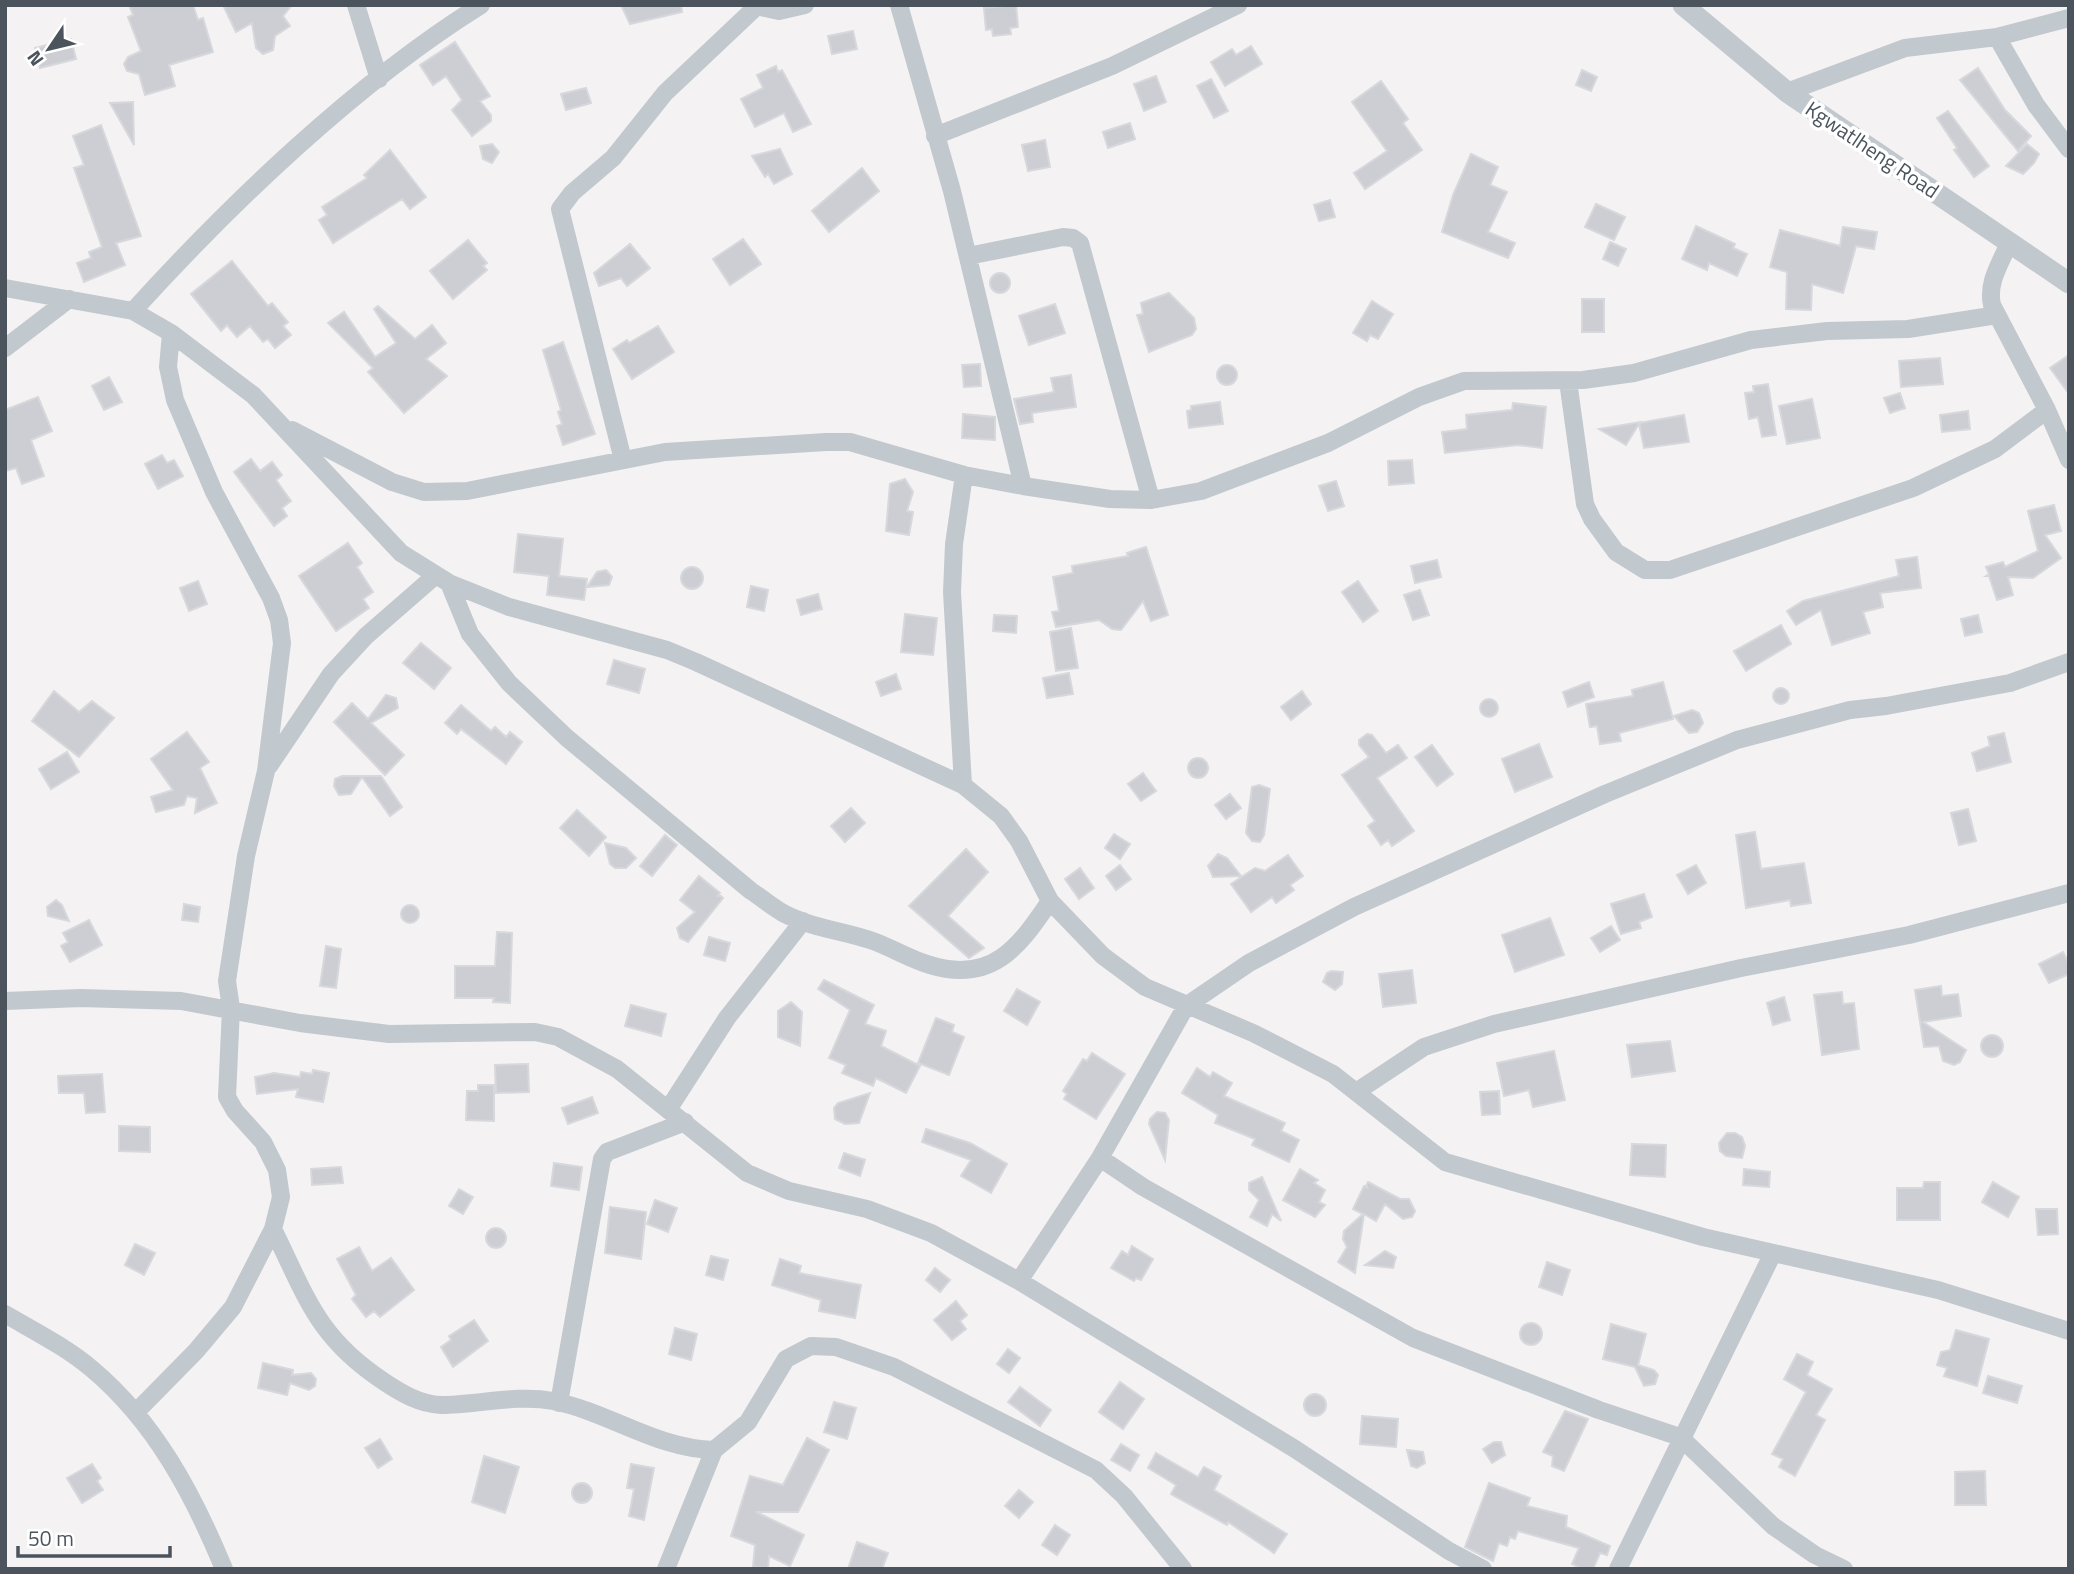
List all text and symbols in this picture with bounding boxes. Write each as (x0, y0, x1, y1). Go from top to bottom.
north arrow (14, 14, 84, 84)
text: N (19, 45, 50, 73)
street label: Kgwatlheng Road (1799, 93, 1946, 206)
scale bar (18, 1514, 170, 1558)
text: 50 m (28, 1522, 74, 1554)

